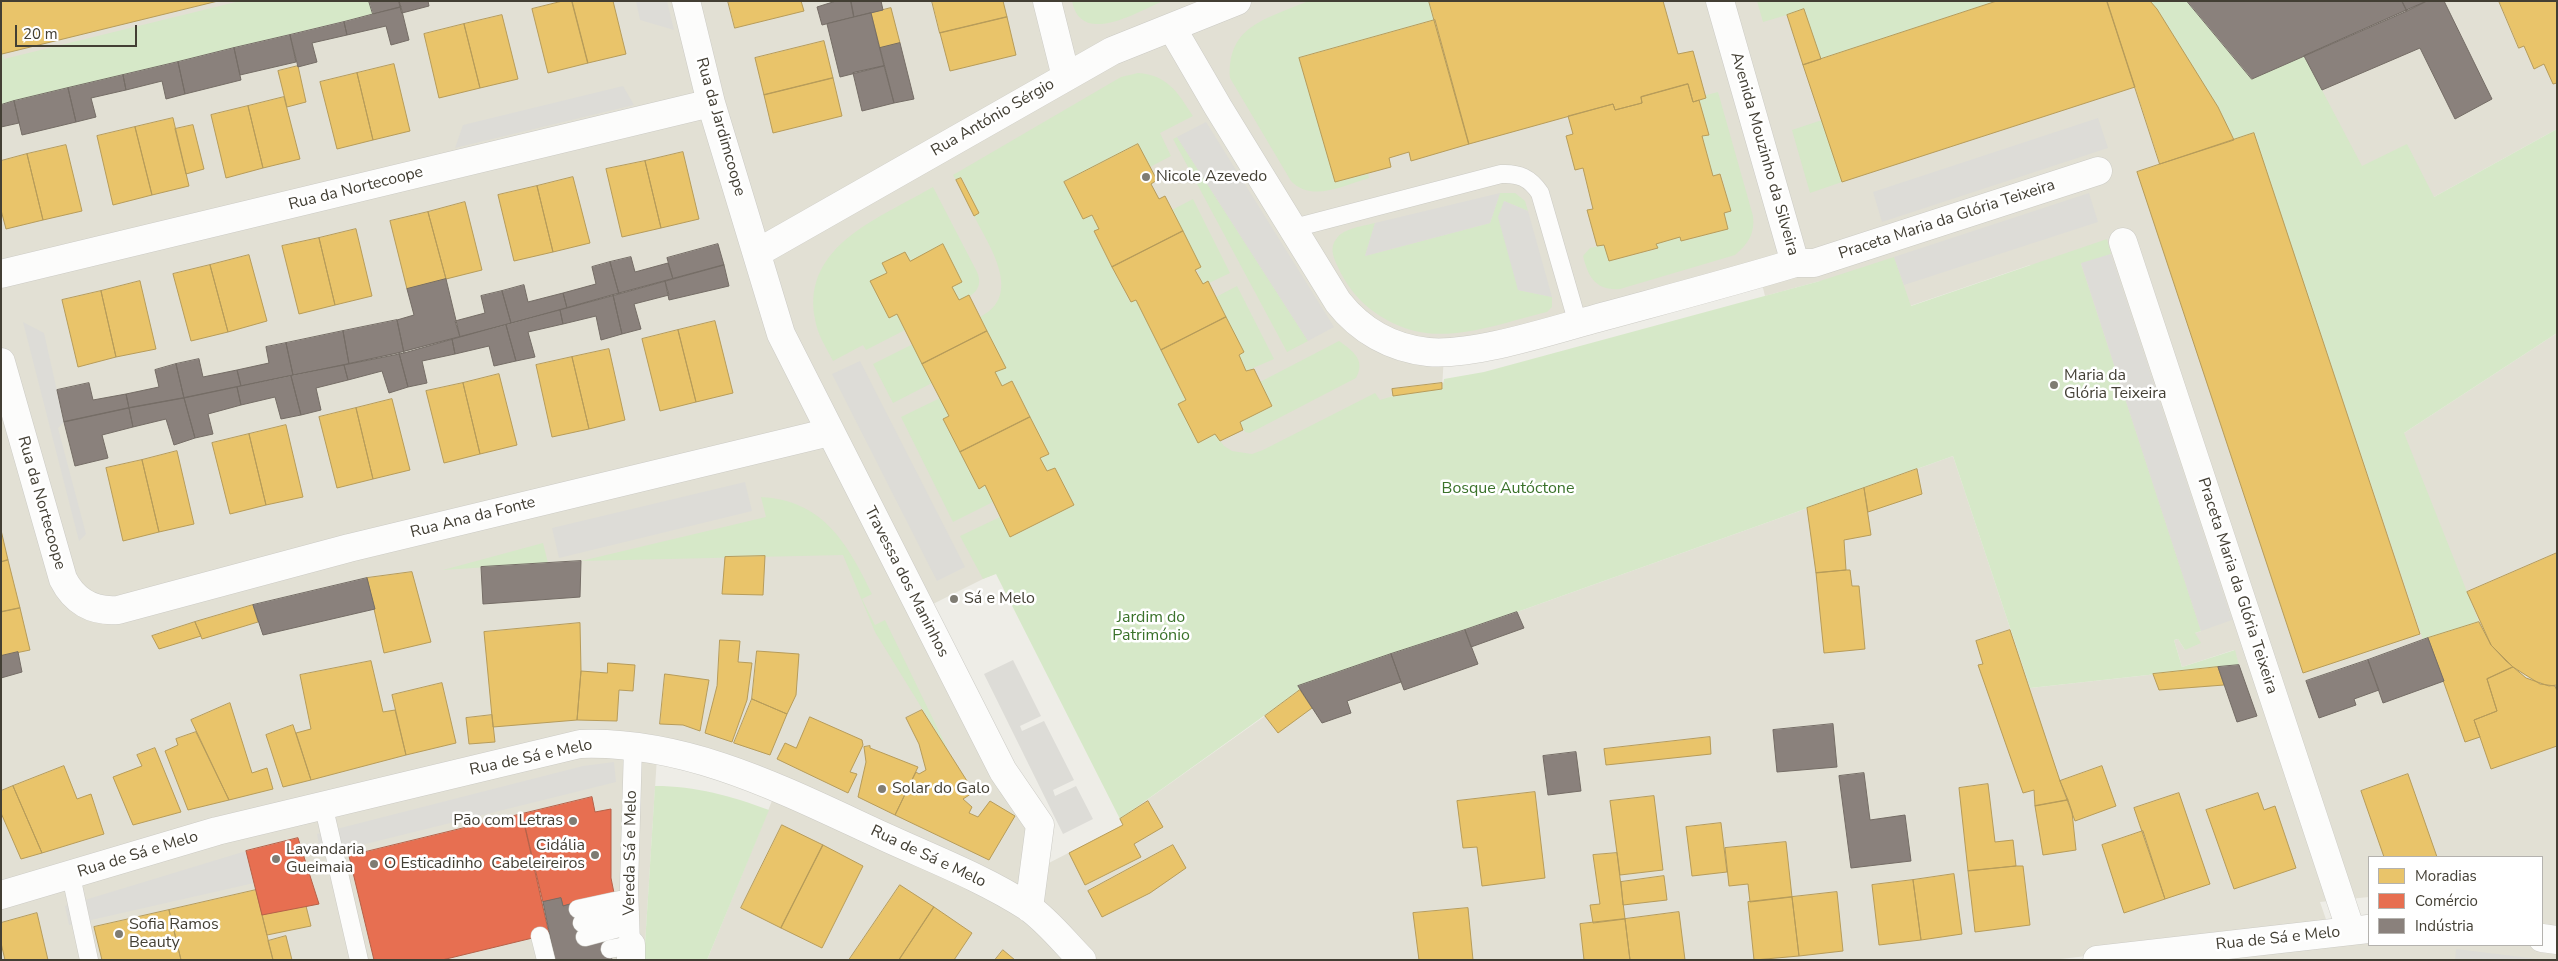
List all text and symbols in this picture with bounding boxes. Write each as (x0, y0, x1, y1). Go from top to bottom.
scale bar (18, 15, 140, 47)
text: 20 m (23, 24, 58, 44)
street label: Avenida Mouzinho da Silveira (1726, 50, 1802, 258)
street label: Rua da Jardimcoope (691, 56, 749, 198)
street label: Rua António Sérgio (928, 75, 1058, 161)
street label: Rua da Nortecoope (287, 163, 425, 215)
place label: Nicole Azevedo (1156, 167, 1267, 187)
marker: Nicole Azevedo (1140, 171, 1152, 183)
street label: Praceta Maria da Glória Teixeira (1836, 176, 2058, 264)
place label: Maria da Glória Teixeira (2064, 366, 2166, 404)
marker: Maria da Glória Teixeira (2048, 379, 2060, 391)
street label: Rua da Nortecoope (13, 434, 69, 572)
street label: Praceta Maria da Glória Teixeira (2193, 475, 2281, 697)
park label: Bosque Autóctone (1442, 479, 1574, 499)
street label: Rua Ana da Fonte (409, 493, 537, 543)
street label: Travessa dos Maninhos (860, 503, 952, 661)
place label: Sá e Melo (964, 589, 1035, 609)
marker: Sá e Melo (948, 593, 960, 605)
park label: Jardim do Património (1112, 608, 1190, 646)
street label: Rua de Sá e Melo (468, 736, 594, 780)
place label: Solar do Galo (892, 779, 990, 799)
marker: Solar do Galo (876, 783, 888, 795)
street label: Vereda Sá e Melo (620, 790, 642, 916)
place label: Pão com Letras (453, 811, 563, 831)
marker: Pão com Letras (567, 815, 579, 827)
street label: Rua de Sá e Melo (867, 822, 989, 892)
street label: Rua de Sá e Melo (75, 828, 201, 882)
place label: Cidália Cabeleireiros (491, 836, 585, 874)
place label: Lavandaria Gueimaia (286, 840, 364, 878)
marker: Cidália Cabeleireiros (589, 849, 601, 861)
marker: Lavandaria Gueimaia (270, 853, 282, 865)
place label: O Esticadinho (384, 854, 482, 874)
legend (2368, 856, 2543, 946)
marker: O Esticadinho (368, 858, 380, 870)
text: Moradias (2415, 866, 2477, 886)
text: Comércio (2415, 891, 2478, 911)
place label: Sofia Ramos Beauty (129, 915, 219, 953)
text: Indústria (2415, 916, 2474, 936)
street label: Rua de Sá e Melo (2215, 923, 2341, 955)
marker: Sofia Ramos Beauty (113, 928, 125, 940)

